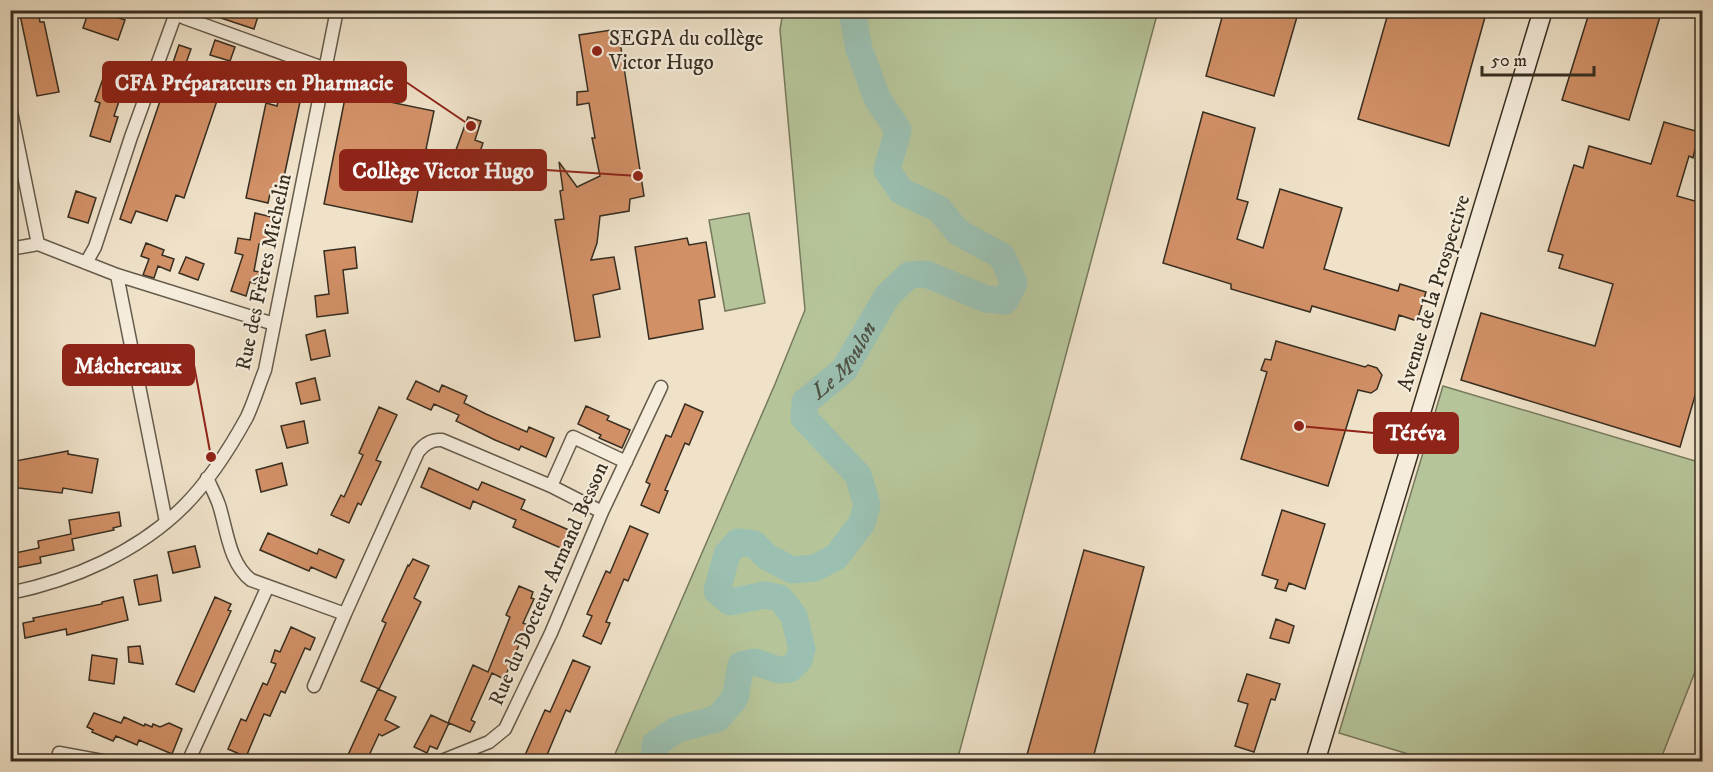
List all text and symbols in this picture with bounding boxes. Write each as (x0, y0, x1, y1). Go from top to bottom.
place label: SEGPA du collège Victor Hugo (608, 26, 764, 76)
scale bar (1482, 39, 1594, 77)
marker: SEGPA du collège Victor Hugo (590, 44, 604, 58)
text: 50 m (1491, 50, 1527, 72)
callout: CFA Préparateurs en Pharmacie (103, 62, 406, 102)
text: CFA Préparateurs en Pharmacie (115, 70, 393, 97)
callout: Collège Victor Hugo (340, 150, 546, 190)
text: Collège Victor Hugo (352, 158, 534, 185)
street label: Rue des Frères Michelin (230, 171, 298, 373)
street label: Avenue de la Prospective (1392, 191, 1476, 394)
water label: Le Moulon (804, 317, 883, 406)
callout: Mâchereaux (63, 345, 194, 385)
text: Mâchereaux (74, 353, 182, 380)
callout: Téréva (1374, 413, 1458, 453)
text: Téréva (1385, 420, 1447, 447)
street label: Rue du Docteur Armand Besson (483, 458, 615, 710)

